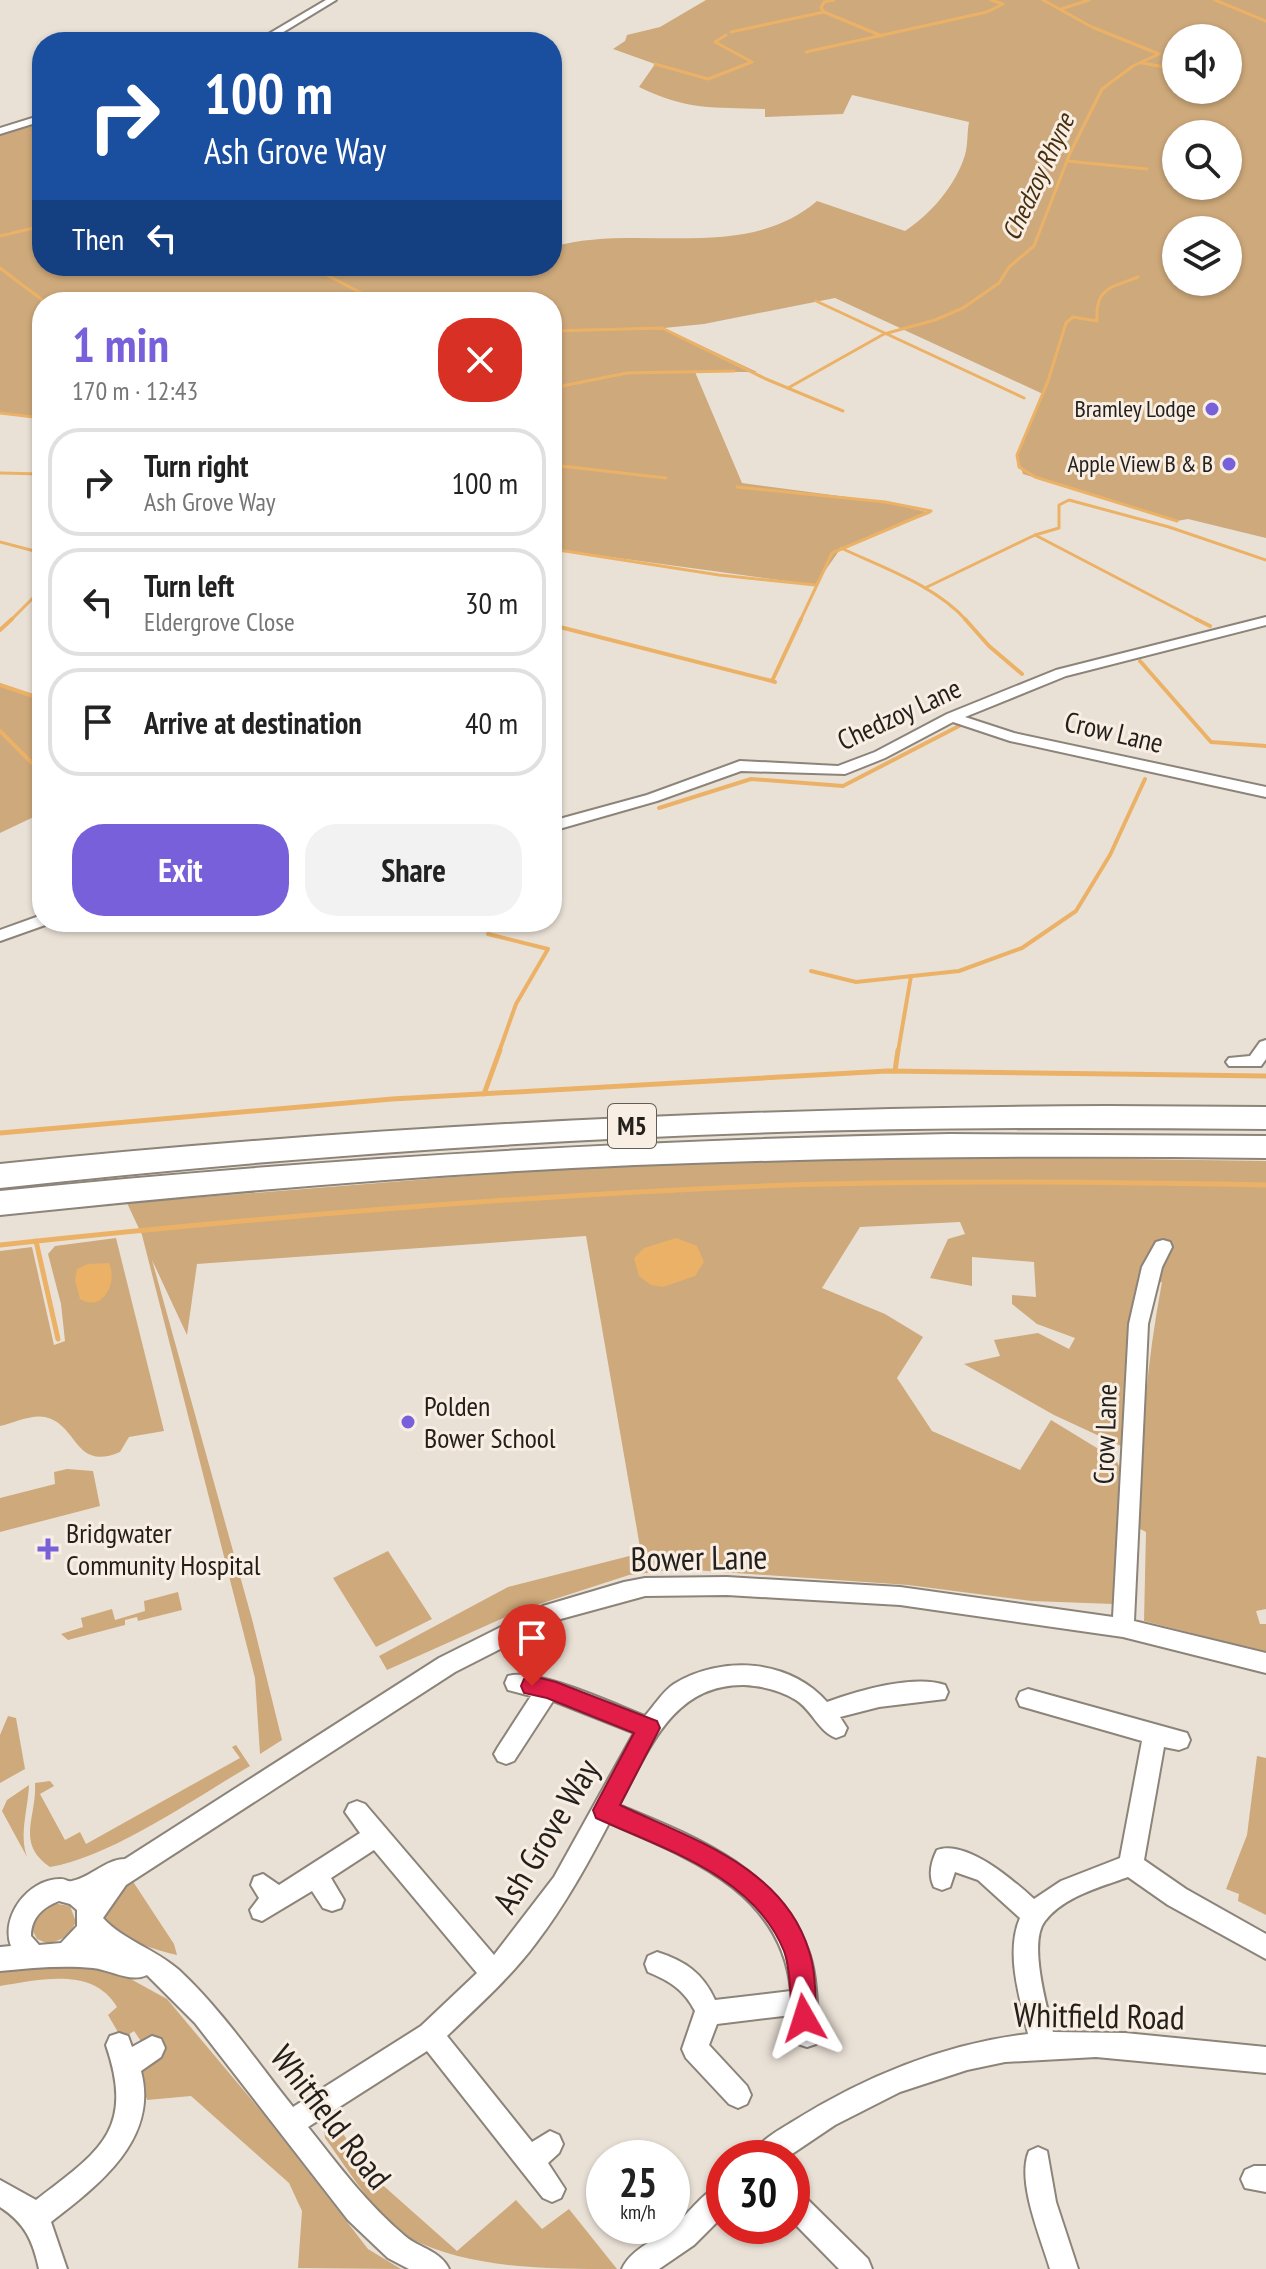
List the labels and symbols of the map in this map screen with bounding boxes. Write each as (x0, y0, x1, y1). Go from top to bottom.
water label: Chedzoy Rhyne (994, 106, 1082, 245)
place label: Bramley Lodge (1074, 393, 1196, 424)
marker: Bramley Lodge (1203, 400, 1221, 418)
place label: Apple View B & B (1067, 448, 1213, 479)
marker: Apple View B & B (1220, 455, 1238, 473)
street label: Chedzoy Lane (831, 669, 967, 758)
street label: Crow Lane (1061, 702, 1167, 761)
road number: M5 (608, 1104, 656, 1148)
street label: Crow Lane (1084, 1383, 1125, 1485)
place label: Polden Bower School (424, 1387, 556, 1456)
marker: Polden Bower School (399, 1413, 417, 1431)
place label: Bridgwater Community Hospital (66, 1514, 261, 1583)
street label: Bower Lane (630, 1534, 768, 1580)
marker: Bridgwater Community Hospital (37, 1538, 59, 1560)
pin (498, 1604, 566, 1686)
street label: Ash Grove Way (482, 1750, 608, 1921)
position arrow (762, 1976, 846, 2060)
street label: Whitfield Road (1013, 1992, 1185, 2038)
street label: Whitfield Road (262, 2035, 402, 2197)
speed limit sign: 30 (706, 2140, 810, 2244)

